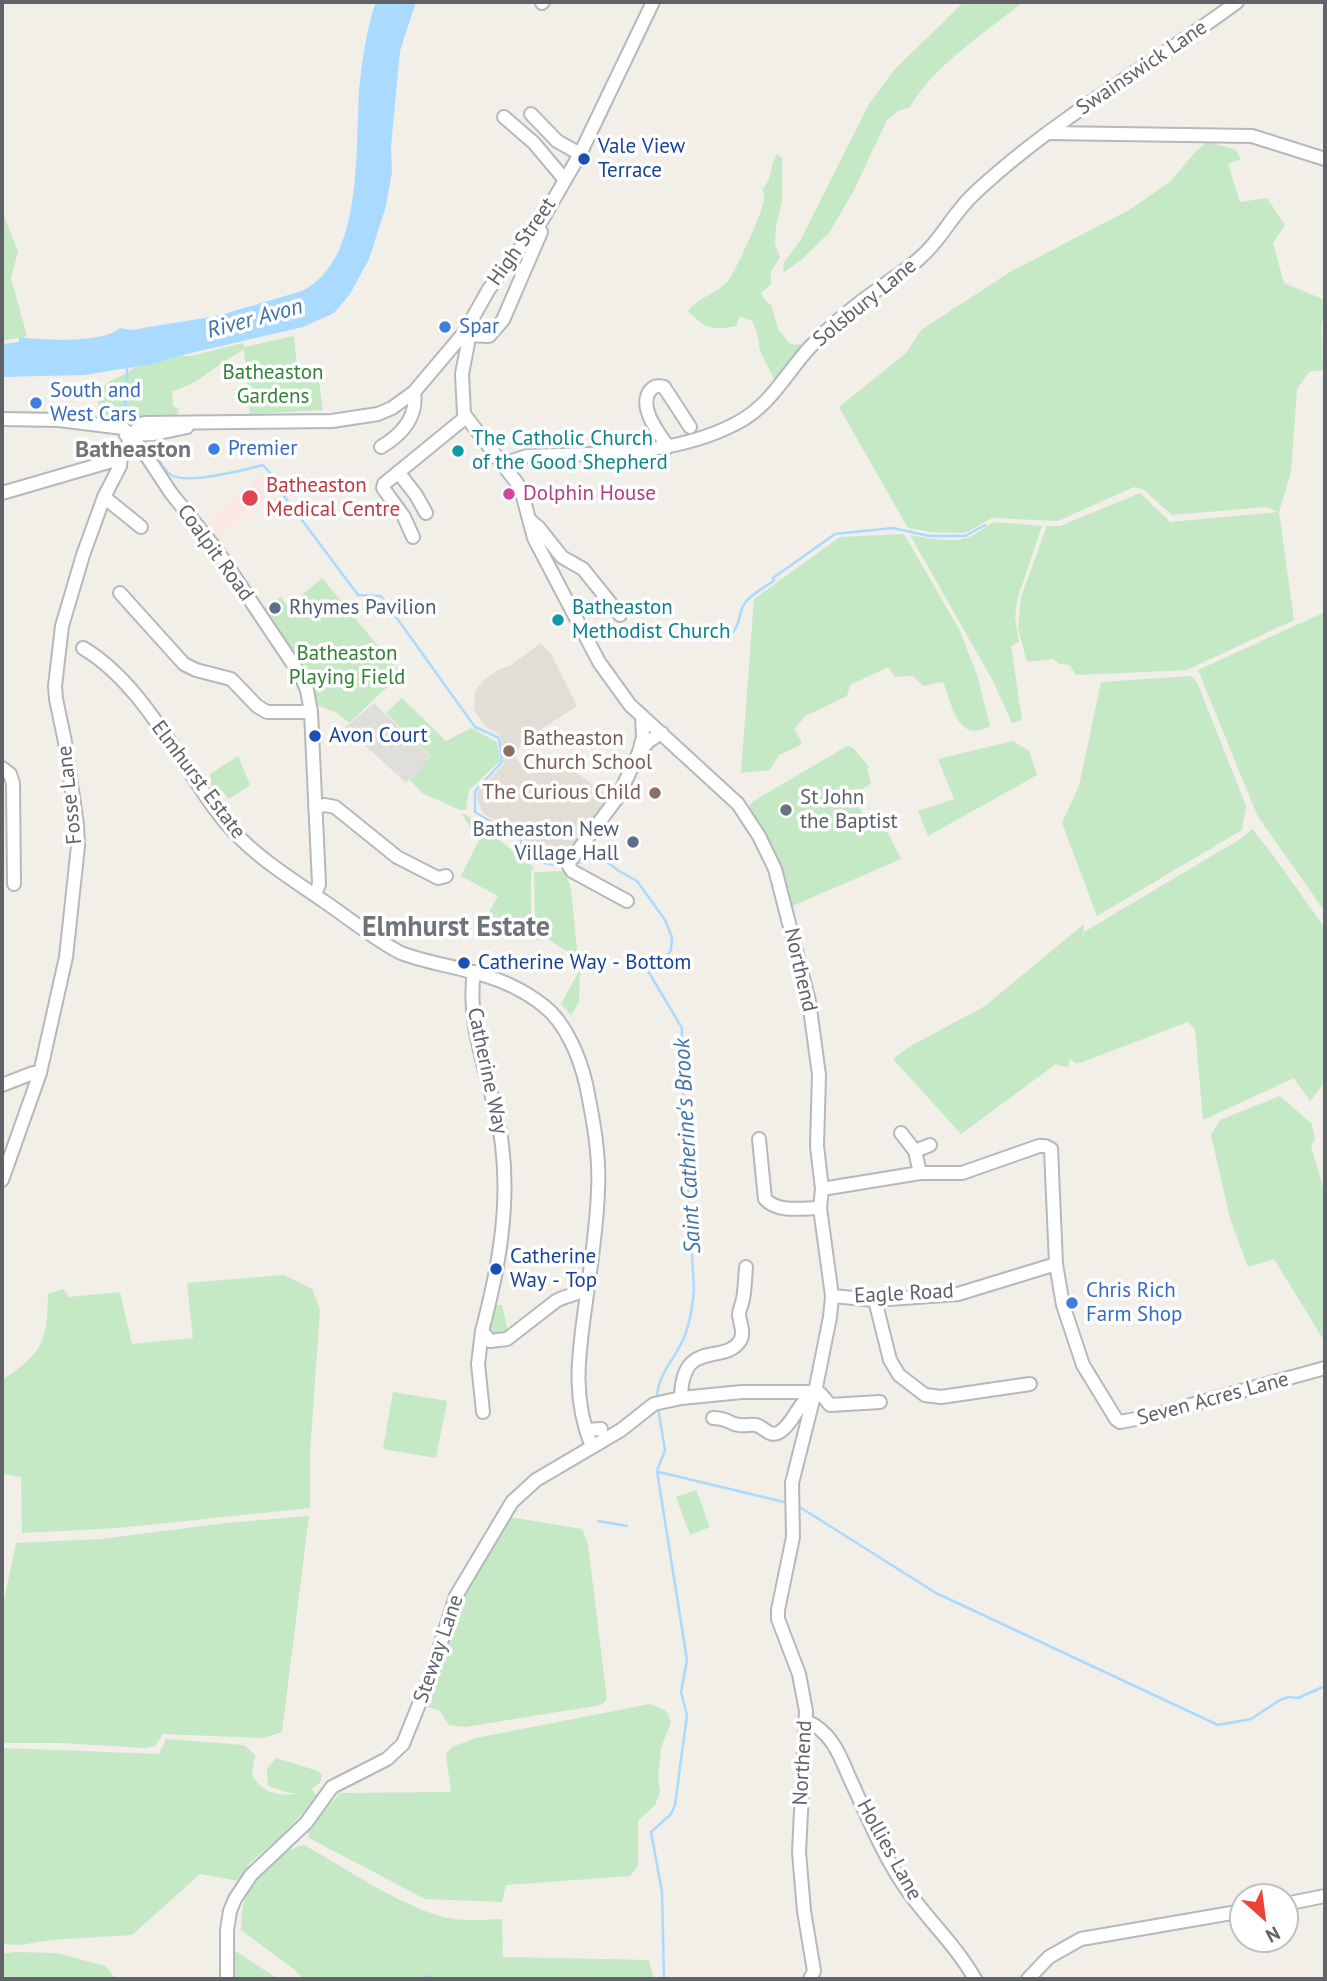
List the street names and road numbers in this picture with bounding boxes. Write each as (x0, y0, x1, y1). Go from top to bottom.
street label: Swainswick Lane (1072, 15, 1212, 121)
street label: High Street (482, 193, 562, 291)
street label: Solsbury Lane (808, 254, 922, 352)
street label: Coalpit Road (172, 500, 258, 606)
street label: Elmhurst Estate (145, 716, 251, 844)
street label: Fosse Lane (52, 744, 88, 846)
street label: Northend (778, 926, 822, 1014)
street label: Catherine Way (461, 1005, 513, 1137)
street label: Eagle Road (854, 1279, 954, 1309)
street label: Seven Acres Lane (1135, 1367, 1291, 1431)
street label: Steway Lane (409, 1592, 469, 1706)
street label: Northend (788, 1720, 818, 1806)
street label: Hollies Lane (851, 1795, 927, 1905)

